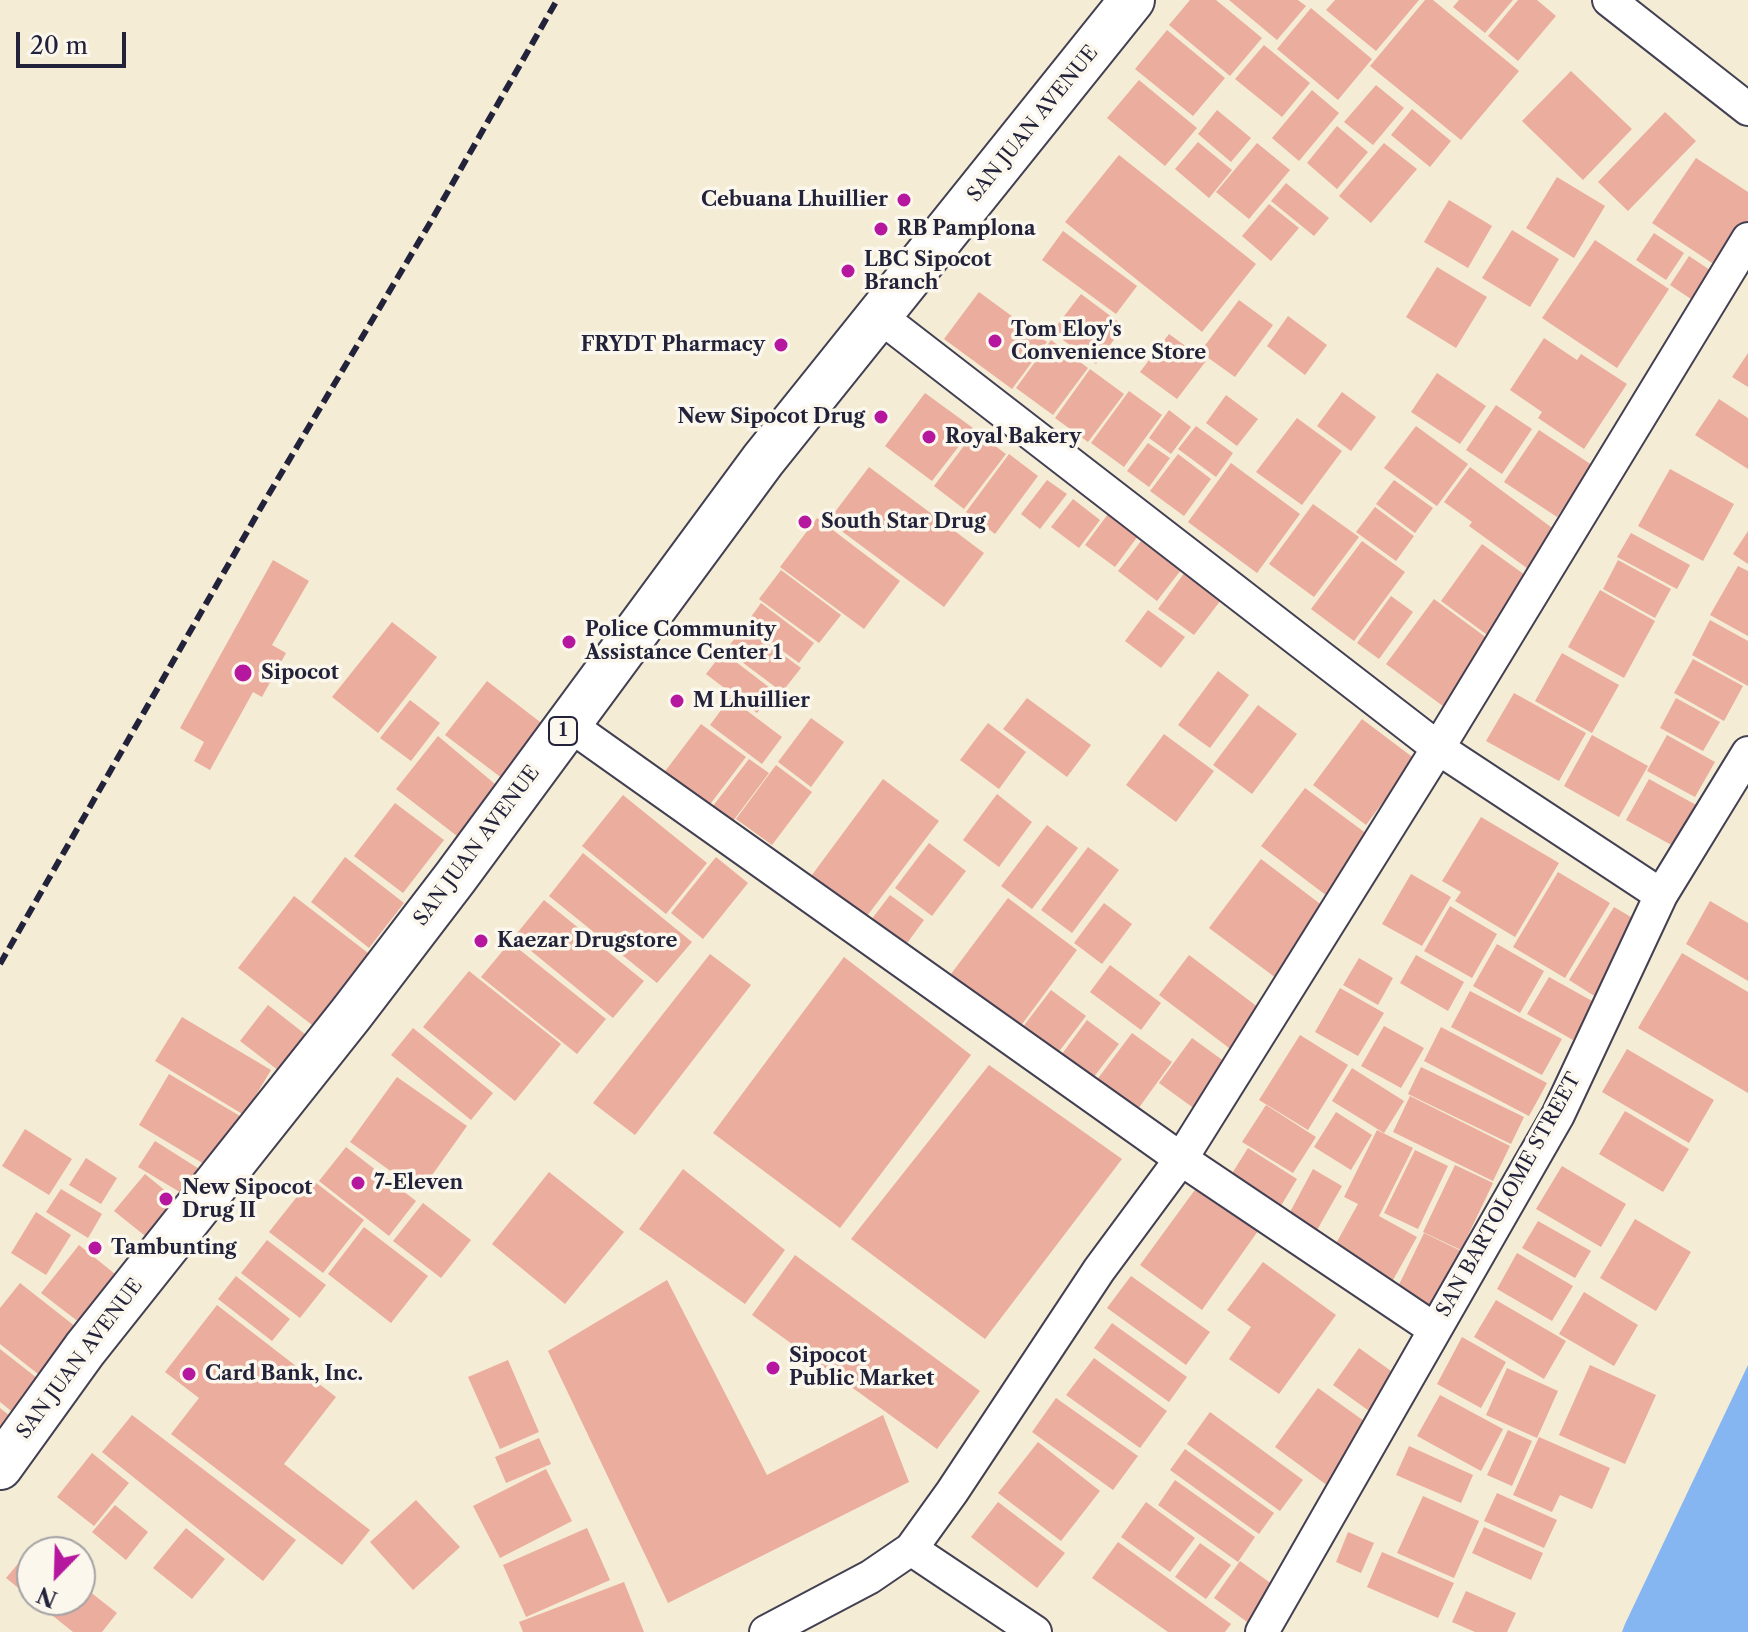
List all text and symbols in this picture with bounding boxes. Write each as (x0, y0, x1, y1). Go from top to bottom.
scale bar (20, 16, 130, 66)
text: 20 m (30, 31, 88, 60)
street label: SAN JUAN AVENUE (963, 41, 1103, 207)
place label: Cebuana Lhuillier (701, 188, 888, 212)
marker: Cebuana Lhuillier (895, 191, 913, 209)
place label: RB Pamplona (897, 217, 1036, 241)
marker: RB Pamplona (872, 220, 890, 238)
place label: LBC Sipocot Branch (864, 248, 992, 295)
marker: LBC Sipocot Branch (839, 262, 857, 280)
place label: Tom Eloy's Convenience Store (1011, 318, 1206, 365)
marker: Tom Eloy's Convenience Store (986, 332, 1004, 350)
place label: FRYDT Pharmacy (581, 333, 765, 357)
marker: FRYDT Pharmacy (772, 336, 790, 354)
place label: New Sipocot Drug (678, 405, 865, 429)
marker: New Sipocot Drug (872, 408, 890, 426)
place label: Royal Bakery (945, 425, 1081, 449)
marker: Royal Bakery (920, 428, 938, 446)
place label: South Star Drug (821, 510, 986, 534)
marker: South Star Drug (796, 513, 814, 531)
place label: Police Community Assistance Center 1 (585, 618, 782, 665)
marker: Police Community Assistance Center 1 (560, 633, 578, 651)
place label: Sipocot (261, 661, 339, 685)
marker: Sipocot (232, 662, 254, 684)
place label: M Lhuillier (693, 689, 810, 713)
marker: M Lhuillier (668, 692, 686, 710)
road number: 1 (549, 717, 577, 745)
street label: SAN JUAN AVENUE (409, 761, 545, 931)
place label: Kaezar Drugstore (497, 929, 677, 953)
marker: Kaezar Drugstore (472, 932, 490, 950)
street label: SAN BARTOLOME STREET (1432, 1069, 1586, 1321)
place label: 7-Eleven (374, 1171, 463, 1195)
marker: 7-Eleven (349, 1174, 367, 1192)
place label: New Sipocot Drug II (182, 1176, 312, 1223)
marker: New Sipocot Drug II (157, 1190, 175, 1208)
place label: Tambunting (111, 1236, 237, 1260)
marker: Tambunting (86, 1239, 104, 1257)
street label: SAN JUAN AVENUE (12, 1274, 148, 1444)
place label: Sipocot Public Market (789, 1344, 934, 1391)
marker: Sipocot Public Market (764, 1359, 782, 1377)
place label: Card Bank, Inc. (205, 1362, 363, 1386)
marker: Card Bank, Inc. (180, 1365, 198, 1383)
north arrow (16, 1536, 96, 1616)
text: N (33, 1581, 61, 1613)

